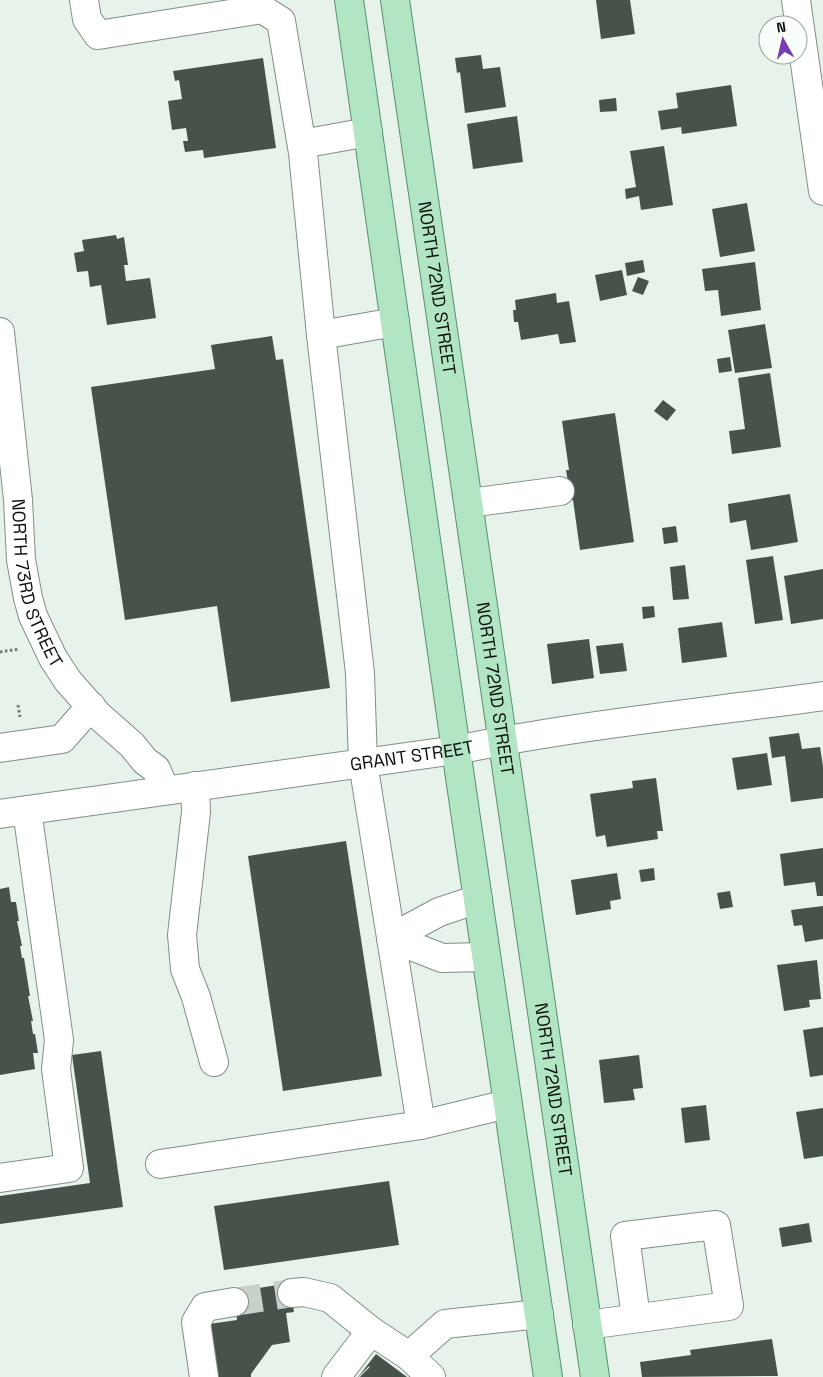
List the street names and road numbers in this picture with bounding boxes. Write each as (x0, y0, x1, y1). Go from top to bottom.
street label: NORTH 72ND STREET (413, 200, 461, 377)
street label: NORTH 73RD STREET (7, 498, 68, 672)
street label: NORTH 72ND STREET (472, 601, 520, 777)
street label: GRANT STREET (349, 735, 476, 776)
street label: NORTH 72ND STREET (530, 1001, 578, 1178)

